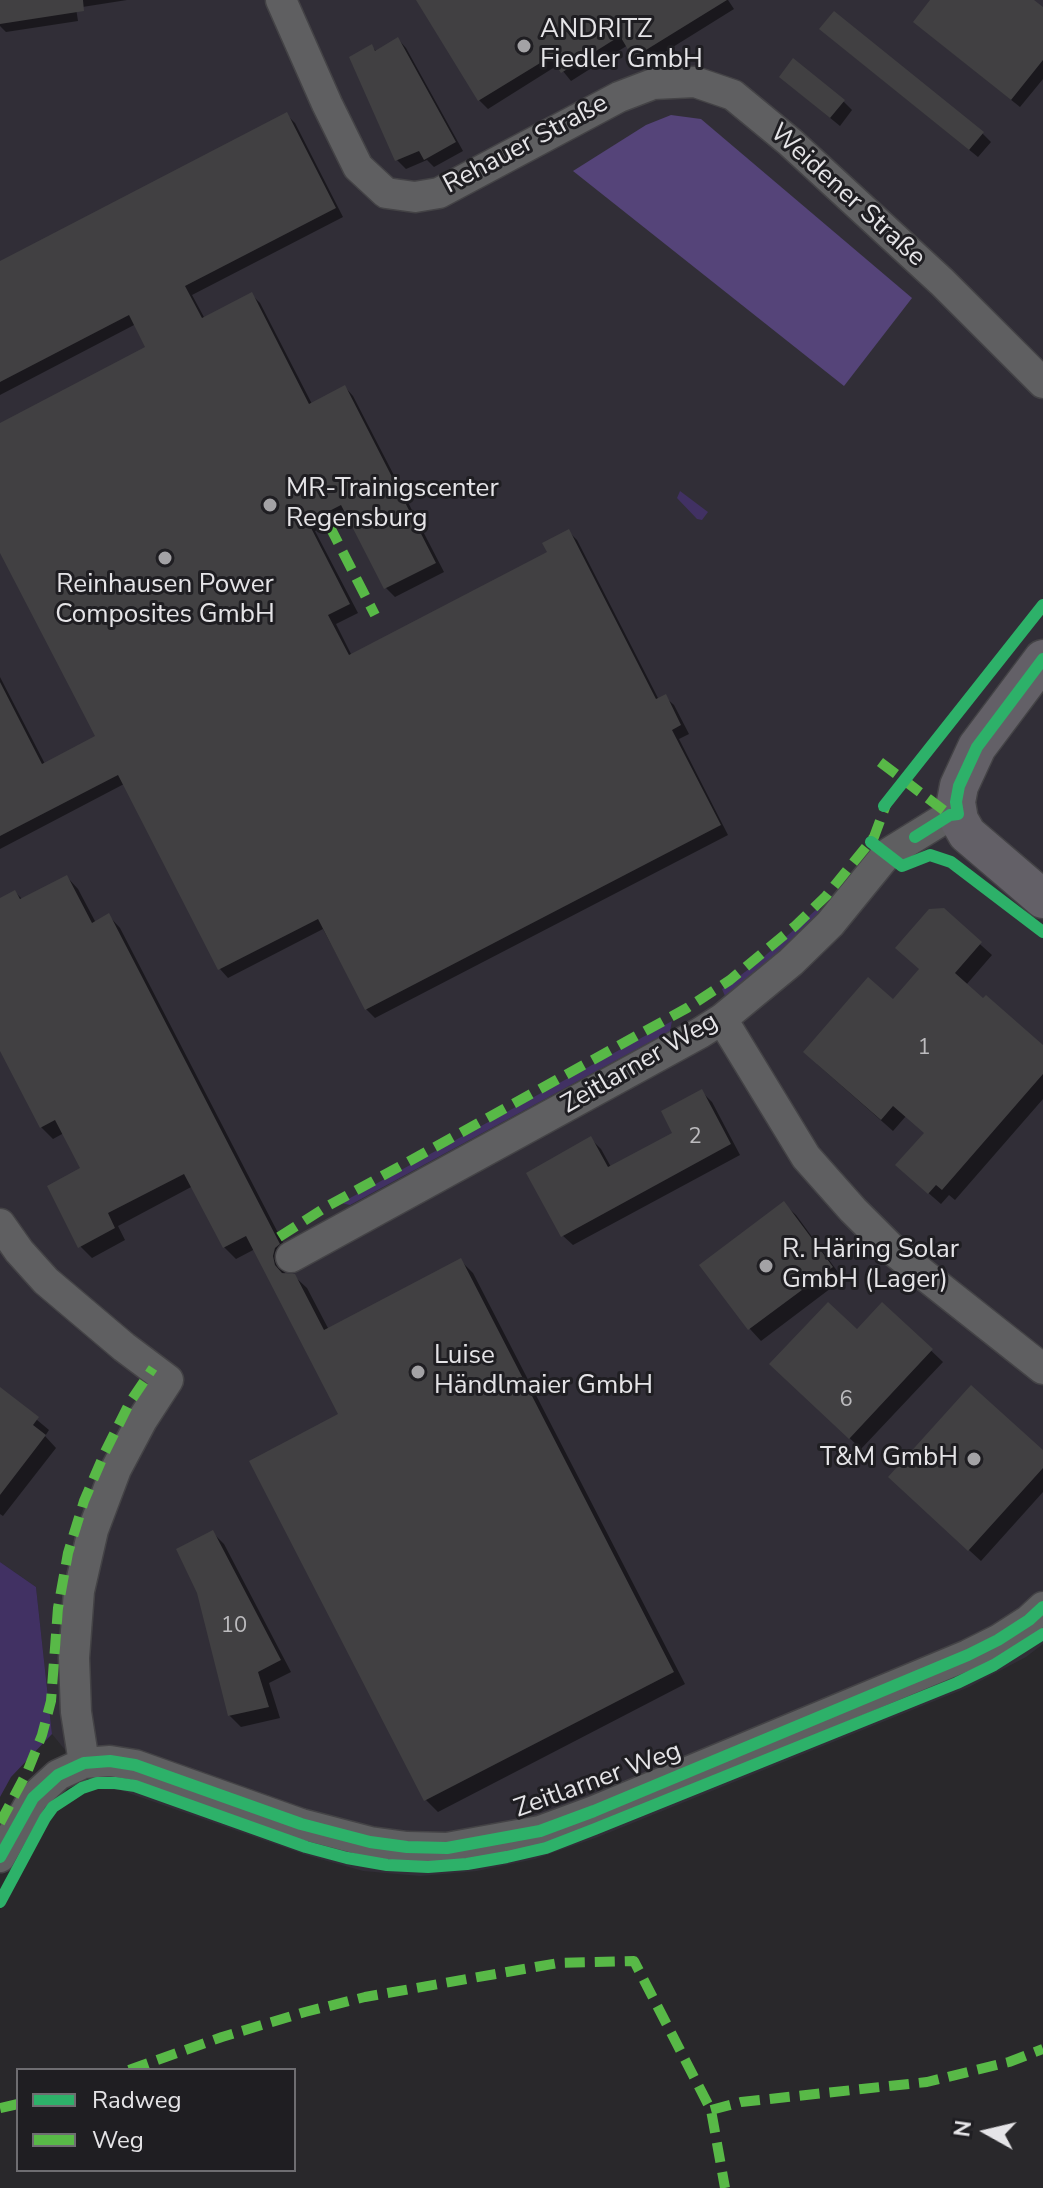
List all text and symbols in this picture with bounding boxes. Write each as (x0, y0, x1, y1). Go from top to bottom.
place label: ANDRITZ Fiedler GmbH (540, 15, 703, 76)
marker: ANDRITZ Fiedler GmbH (515, 37, 533, 55)
street label: Rehauer Straße (438, 89, 614, 201)
street label: Weidener Straße (763, 118, 931, 274)
place label: MR-Trainigscenter Regensburg (286, 474, 499, 536)
marker: MR-Trainigscenter Regensburg (261, 496, 279, 514)
marker: Reinhausen Power Composites GmbH (156, 549, 174, 567)
place label: Reinhausen Power Composites GmbH (55, 570, 275, 632)
street label: Zeitlarner Weg (556, 1007, 724, 1121)
house number: 1 (917, 1036, 931, 1062)
house number: 2 (688, 1125, 702, 1151)
place label: R. Häring Solar GmbH (Lager) (782, 1235, 959, 1296)
marker: R. Häring Solar GmbH (Lager) (757, 1257, 775, 1275)
place label: Luise Händlmaier GmbH (434, 1341, 653, 1402)
marker: Luise Händlmaier GmbH (409, 1363, 427, 1381)
house number: 6 (839, 1388, 853, 1414)
place label: T&M GmbH (820, 1443, 958, 1475)
marker: T&M GmbH (965, 1450, 983, 1468)
house number: 10 (221, 1614, 247, 1640)
street label: Zeitlarner Weg (510, 1736, 686, 1826)
legend (16, 2068, 296, 2172)
text: Radweg (92, 2084, 182, 2116)
north arrow (947, 2092, 1027, 2172)
text: N (947, 2118, 979, 2139)
text: Weg (92, 2124, 144, 2156)

